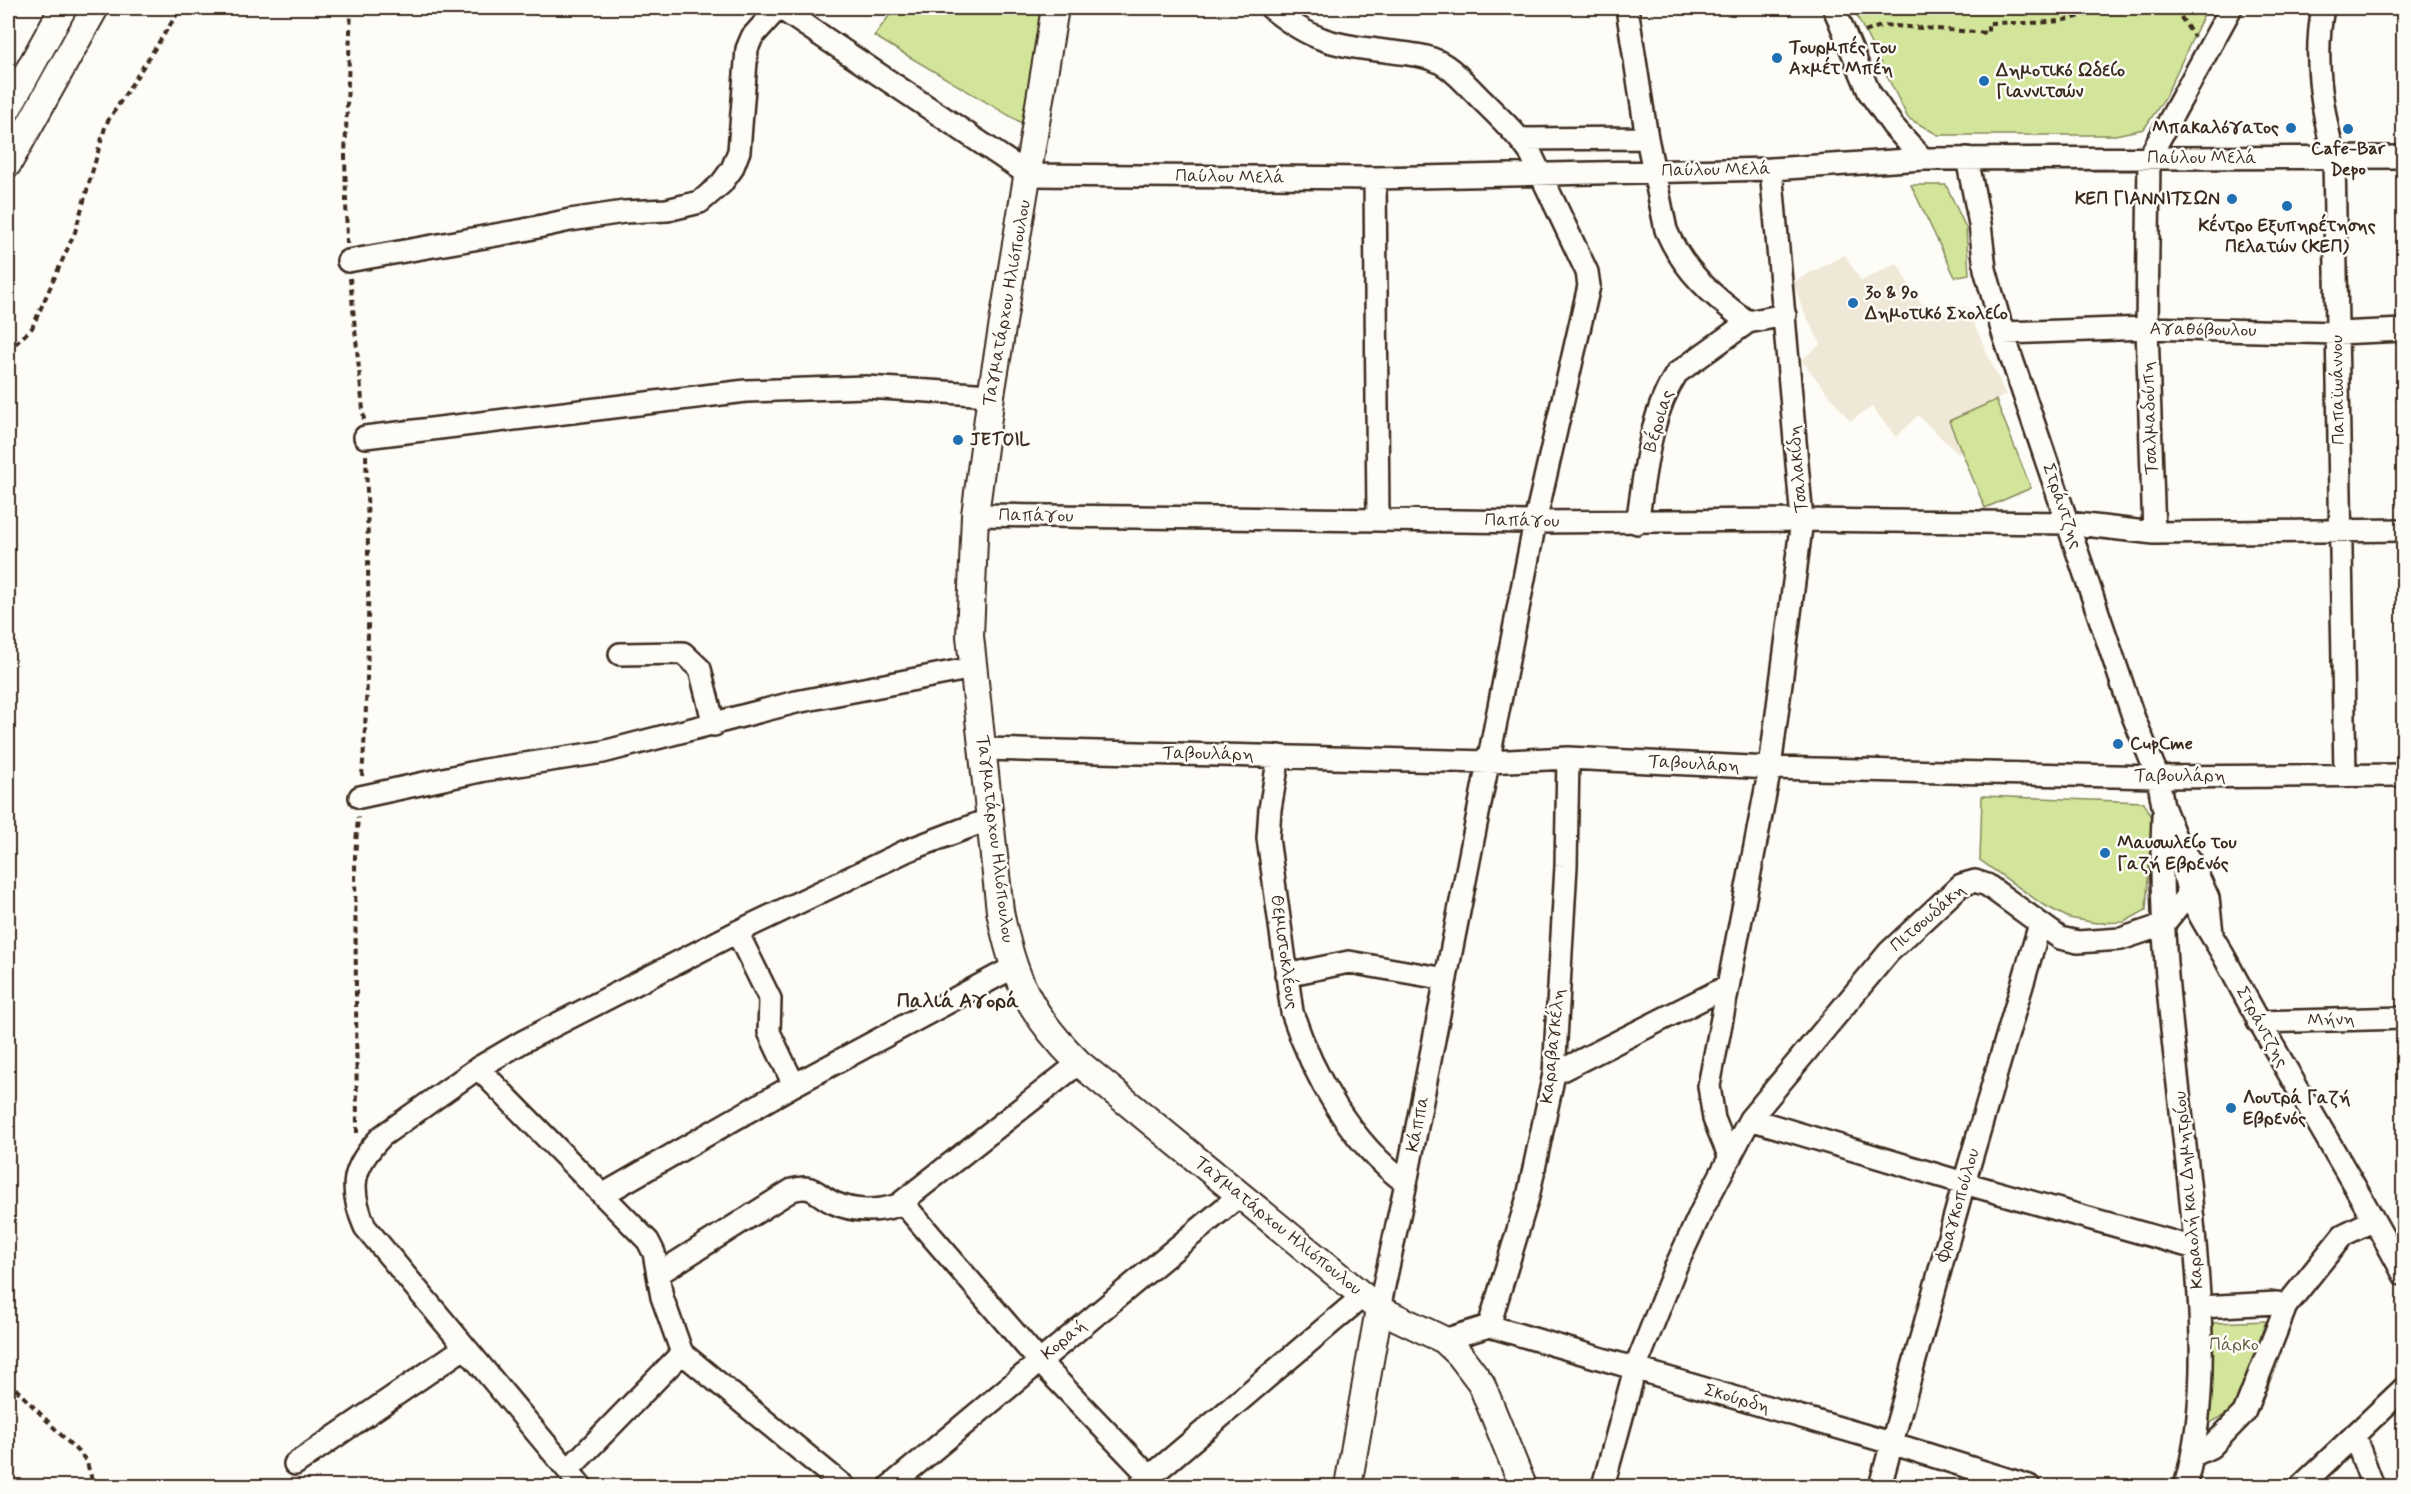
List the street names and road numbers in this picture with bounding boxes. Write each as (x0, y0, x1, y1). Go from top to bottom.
street label: Παύλου Μελά (2147, 146, 2257, 170)
street label: Παύλου Μελά (1661, 157, 1771, 183)
street label: Παύλου Μελά (1175, 164, 1285, 190)
street label: Ταγματάρχου Ηλιόπουλου (977, 198, 1037, 408)
street label: Αγαθόβουλου (2149, 317, 2257, 343)
street label: Παπαϊωάννου (2325, 335, 2351, 445)
street label: Τσαλμαδούπη (2136, 361, 2164, 475)
street label: Βέροιας (1637, 387, 1680, 455)
street label: Τσαλακίδη (1782, 424, 1814, 514)
street label: Στράντζης (2036, 460, 2088, 552)
street label: Παπάγου (998, 503, 1074, 529)
street label: Παπάγου (1484, 508, 1560, 534)
street label: Ταγματάρχου Ηλιόπουλου (970, 734, 1020, 944)
street label: Ταβουλάρη (1162, 741, 1254, 767)
street label: Ταβουλάρη (1648, 750, 1740, 778)
street label: Ταβουλάρη (2134, 764, 2226, 788)
street label: Πιτσουδάκη (1885, 878, 1971, 958)
street label: Θεμιστοκλέους (1264, 893, 1305, 1011)
street label: Στράντζης (2230, 982, 2294, 1072)
street label: Καραβαγκέλη (1534, 987, 1571, 1105)
street label: Μήνη (2307, 1007, 2355, 1033)
street label: Καραολή και Δημητρίου (2168, 1090, 2210, 1290)
street label: Κάππα (1401, 1094, 1435, 1154)
street label: Φραγκοπούλου (1930, 1146, 1986, 1265)
street label: Ταγματάρχου Ηλιόπουλου (1189, 1151, 1367, 1301)
street label: Κοραή (1036, 1314, 1092, 1366)
street label: Σκούρδη (1701, 1378, 1773, 1420)

